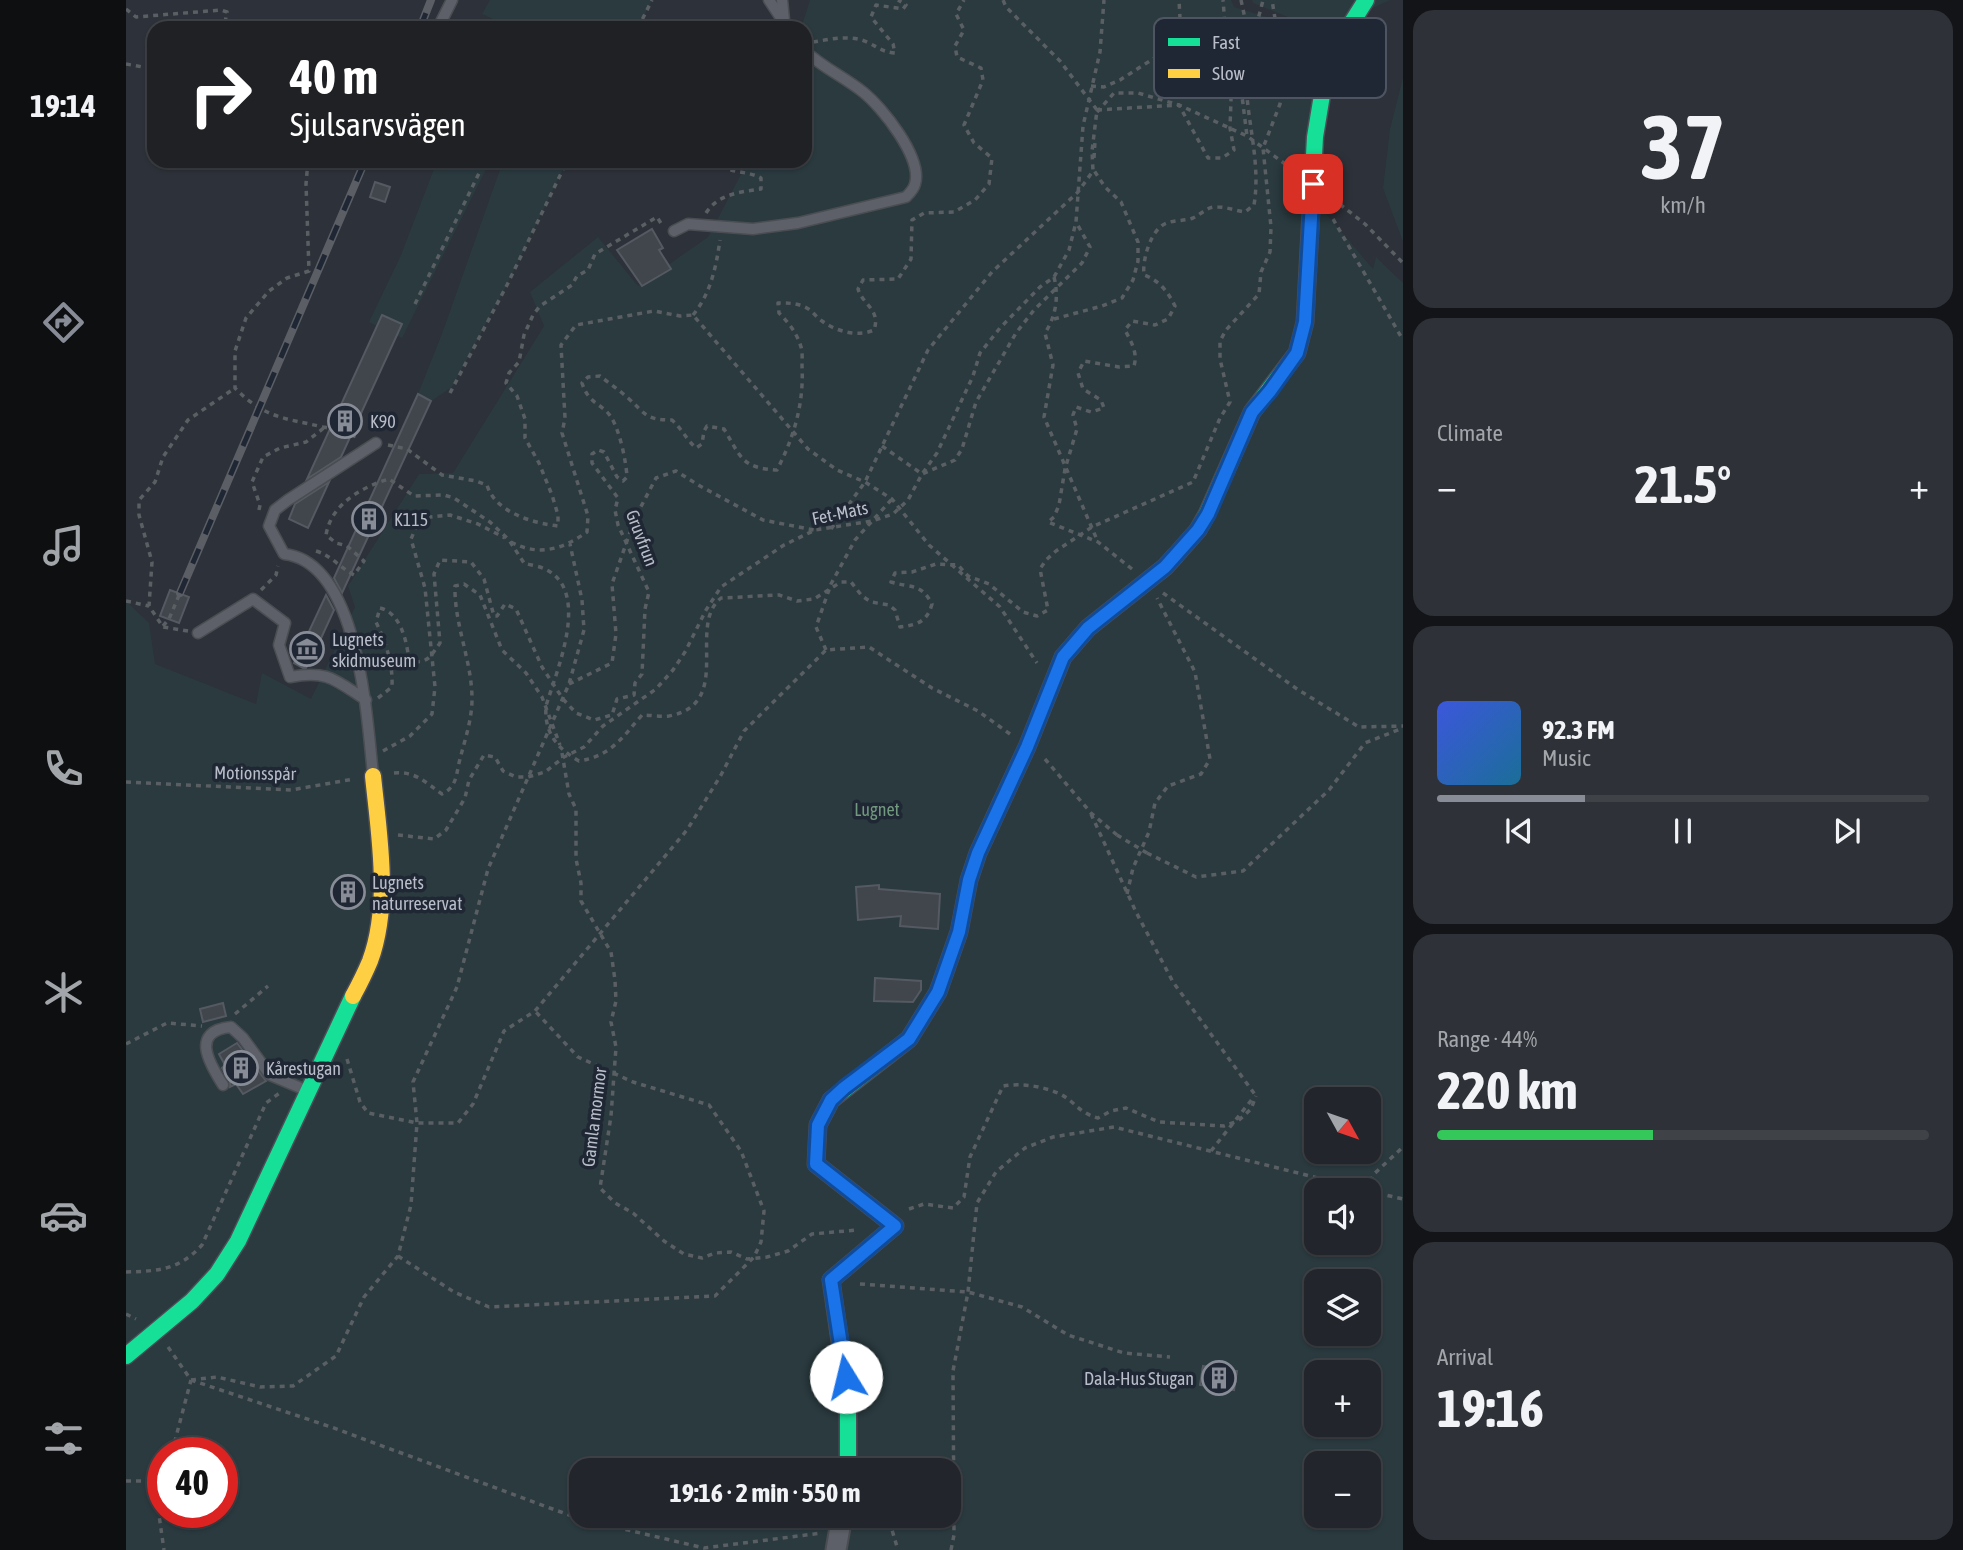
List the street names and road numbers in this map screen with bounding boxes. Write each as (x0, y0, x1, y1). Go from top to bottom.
street label: Fet-Mats (810, 497, 870, 529)
street label: Gruvfrun (622, 507, 662, 569)
street label: Motionsspår (214, 762, 297, 784)
street label: Gamla mormor (577, 1065, 611, 1168)

